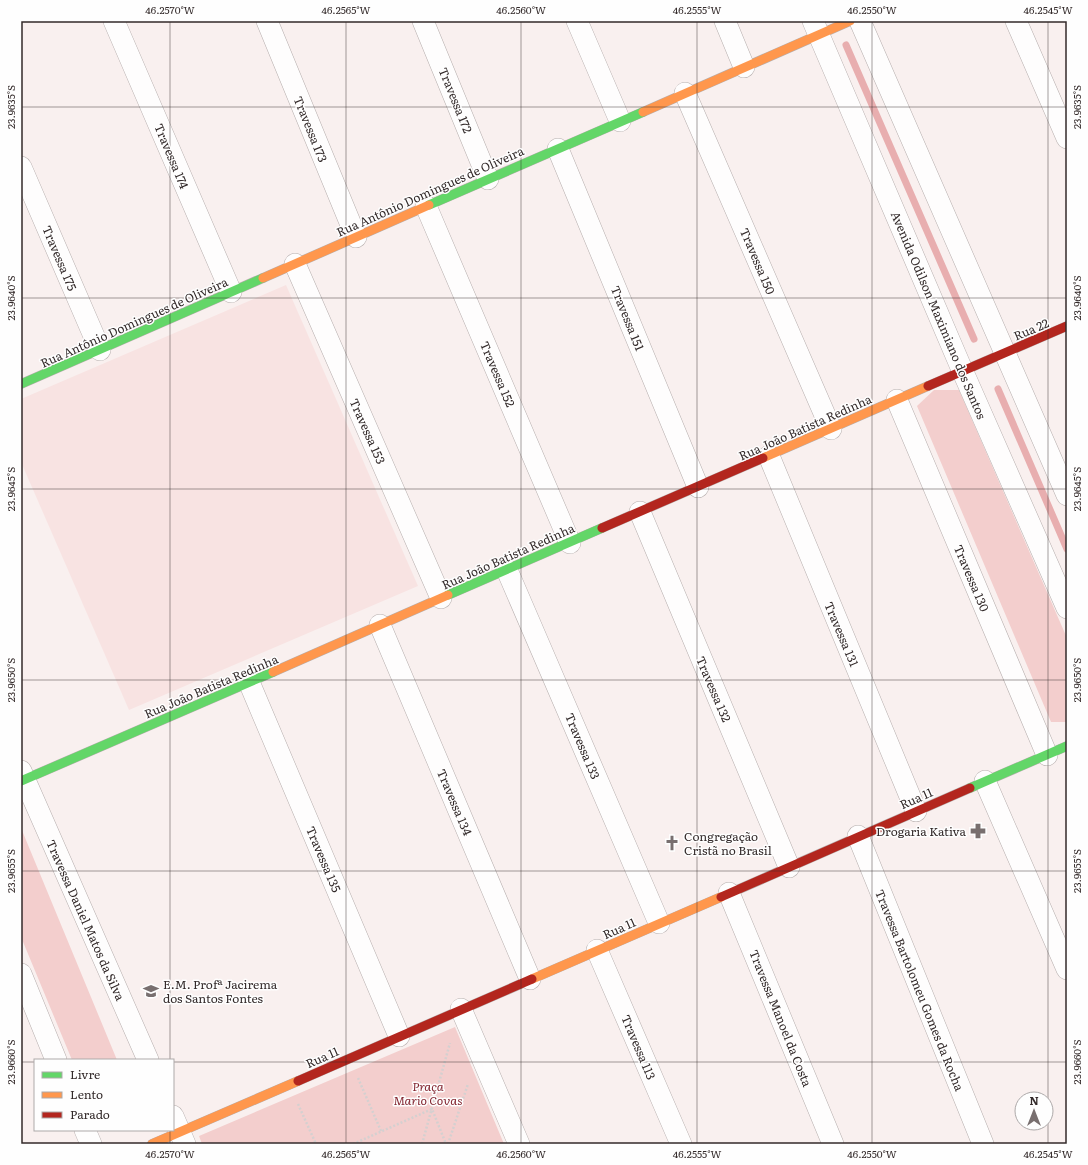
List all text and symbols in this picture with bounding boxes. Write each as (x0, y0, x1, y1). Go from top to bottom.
text: 46.2570°W (145, 2, 195, 17)
text: 46.2565°W (321, 2, 371, 17)
text: 46.2560°W (496, 2, 546, 17)
text: 46.2555°W (673, 2, 721, 17)
text: 46.2550°W (847, 2, 897, 17)
text: 46.2545°W (1023, 2, 1073, 17)
street label: Travessa 172 (435, 64, 477, 136)
text: 23.9635°S (3, 85, 18, 129)
text: 23.9635°S (1069, 85, 1084, 129)
street label: Travessa 173 (290, 93, 332, 165)
street label: Travessa 174 (150, 121, 194, 192)
street label: Rua Antônio Domingues de Oliveira (333, 141, 527, 241)
street label: Avenida Odilson Maximiano dos Santos (887, 208, 991, 422)
street label: Travessa 175 (38, 223, 82, 293)
street label: Travessa 150 (736, 225, 780, 297)
street label: Rua Antônio Domingues de Oliveira (37, 272, 231, 372)
text: 23.9640°S (3, 275, 18, 320)
text: 23.9640°S (1069, 275, 1084, 320)
street label: Travessa 151 (607, 283, 649, 353)
street label: Rua 22 (1011, 314, 1051, 344)
street label: Travessa 152 (476, 338, 520, 410)
street label: Rua João Batista Redinha (736, 389, 875, 464)
street label: Travessa 153 (345, 395, 391, 467)
text: 23.9645°S (3, 467, 18, 511)
text: 23.9645°S (1069, 467, 1084, 511)
street label: Rua João Batista Redinha (439, 518, 578, 593)
street label: Travessa 130 (950, 542, 994, 614)
street label: Travessa 131 (820, 599, 864, 669)
street label: Rua João Batista Redinha (141, 649, 281, 722)
street label: Travessa 132 (692, 653, 736, 725)
text: 23.9650°S (3, 658, 18, 702)
text: 23.9650°S (1069, 658, 1084, 702)
street label: Travessa 133 (561, 710, 605, 782)
street label: Travessa 134 (433, 766, 477, 838)
street label: Rua 11 (897, 783, 935, 813)
place label: Drogaria Kativa (876, 822, 967, 840)
pharmacy icon: Drogaria Kativa (969, 822, 987, 840)
street label: Travessa 135 (302, 823, 346, 895)
place label: Congregação Cristã no Brasil (684, 827, 772, 859)
church icon: Congregação Cristã no Brasil (663, 834, 681, 852)
street label: Travessa Daniel Matos da Silva (42, 837, 130, 1004)
text: 23.9655°S (3, 849, 18, 893)
text: 23.9655°S (1069, 849, 1084, 893)
street label: Travessa Bartolomeu Gomes da Rocha (871, 886, 969, 1094)
street label: Rua 11 (600, 913, 638, 943)
street label: Travessa Manoel da Costa (745, 947, 817, 1090)
place label: E.M. Profª Jacirema dos Santos Fontes (163, 975, 278, 1007)
school or university icon: E.M. Profª Jacirema dos Santos Fontes (142, 982, 160, 1000)
street label: Travessa 113 (617, 1012, 661, 1082)
text: 23.9660°S (3, 1040, 18, 1084)
text: 23.9660°S (1069, 1040, 1084, 1084)
street label: Rua 11 (303, 1042, 341, 1072)
legend (34, 1059, 174, 1131)
text: Livre (70, 1065, 100, 1083)
park label: Praça Mario Covas (393, 1077, 463, 1109)
text: Lento (70, 1085, 103, 1103)
north arrow (1014, 1091, 1054, 1131)
text: N (1029, 1092, 1039, 1108)
text: Parado (70, 1105, 110, 1123)
text: 46.2570°W (145, 1146, 195, 1161)
text: 46.2565°W (321, 1146, 371, 1161)
text: 46.2560°W (496, 1146, 546, 1161)
text: 46.2555°W (673, 1146, 721, 1161)
text: 46.2550°W (847, 1146, 897, 1161)
text: 46.2545°W (1023, 1146, 1073, 1161)

